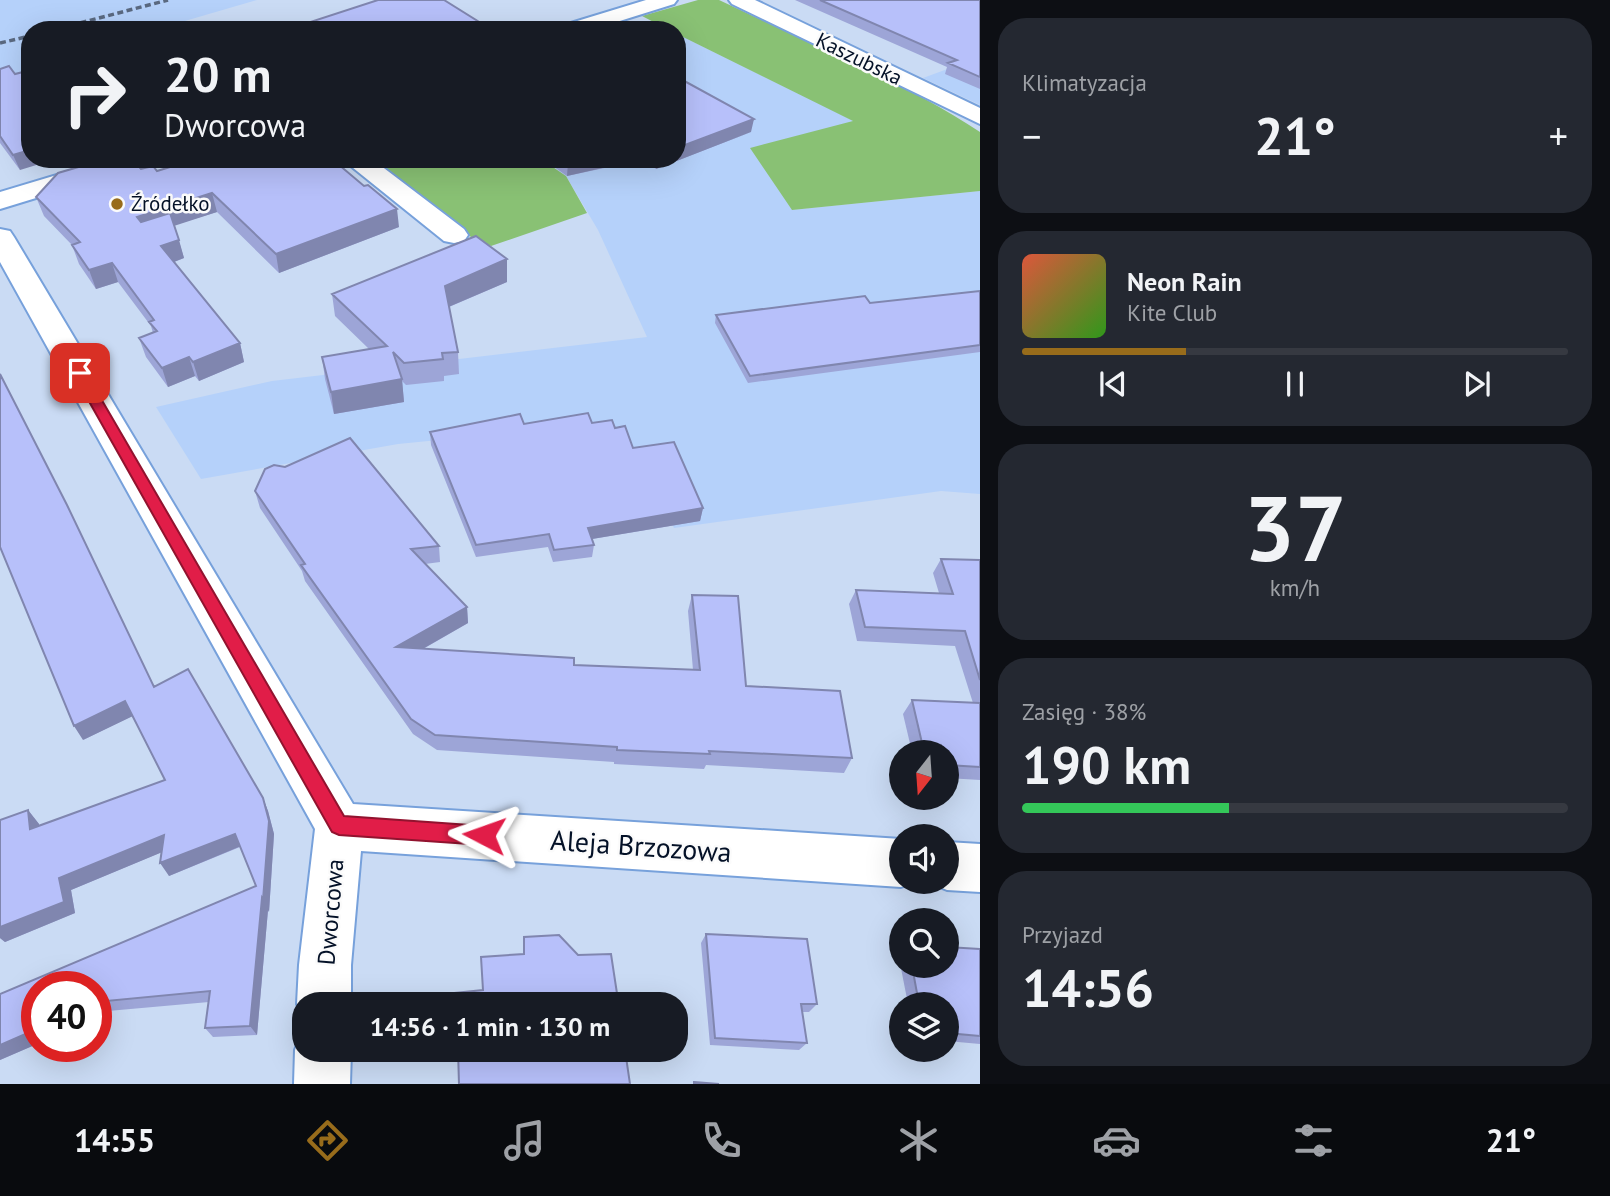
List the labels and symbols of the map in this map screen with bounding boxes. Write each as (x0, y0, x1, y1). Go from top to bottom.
street label: Kaszubska (812, 26, 907, 91)
place label: Źródełko (131, 190, 210, 217)
marker: Źródełko (109, 196, 125, 212)
pin (50, 343, 110, 403)
north arrow (889, 740, 959, 810)
position arrow (447, 798, 521, 872)
street label: Aleja Brzozowa (549, 821, 733, 870)
street label: Dworcowa (310, 858, 351, 966)
speed limit sign: 40 (21, 971, 112, 1062)

